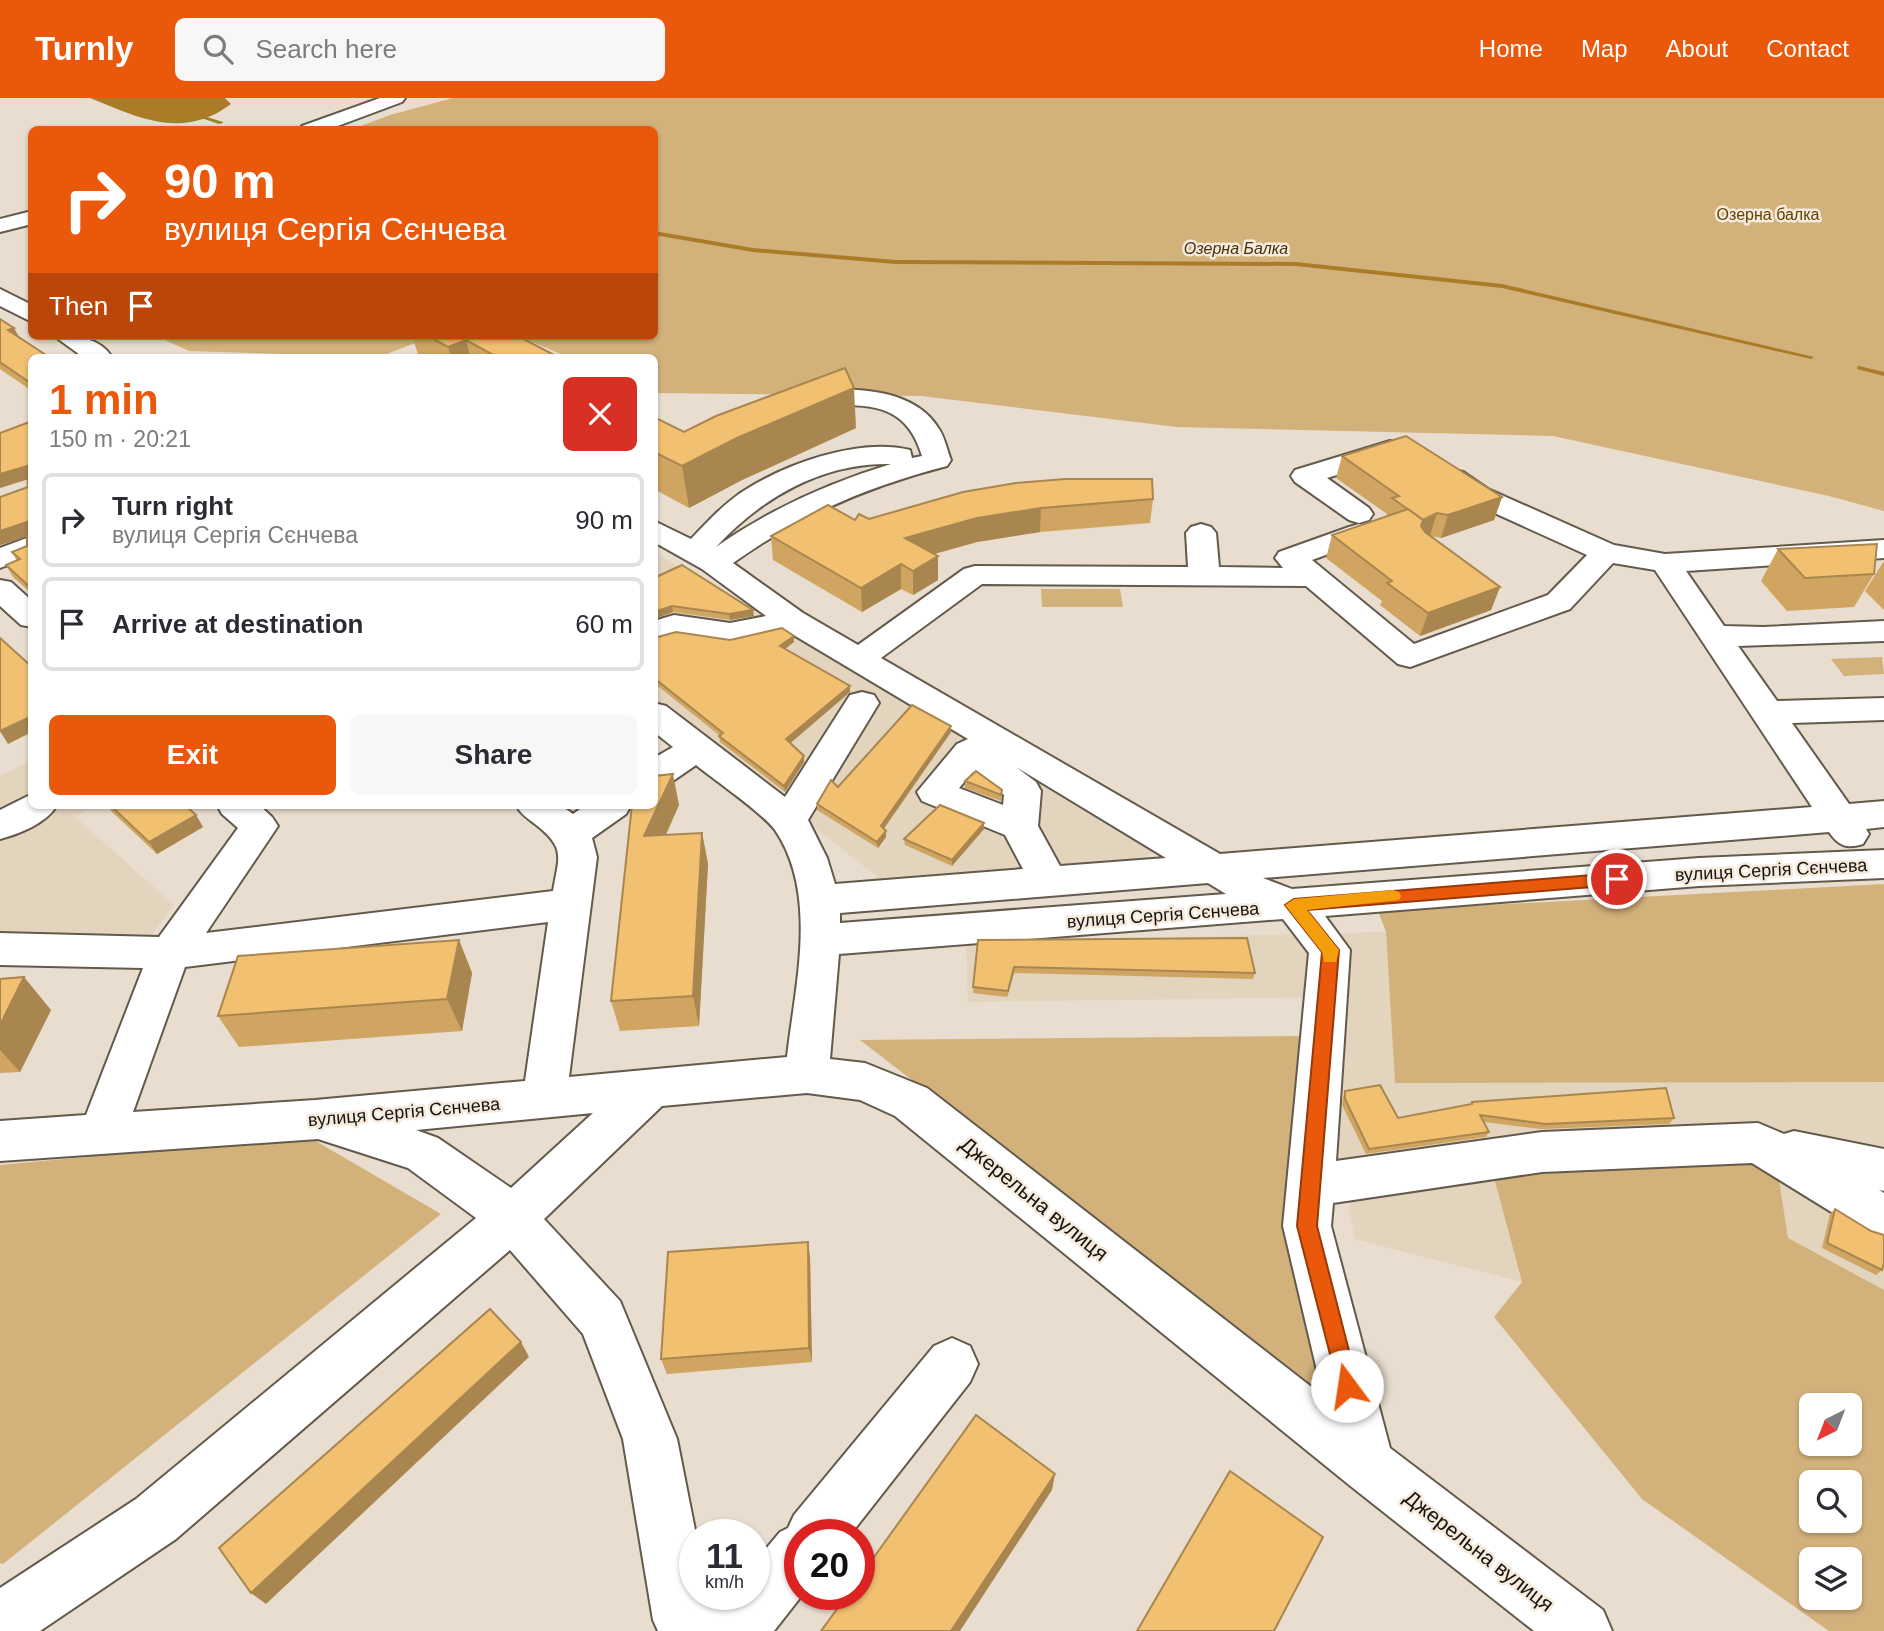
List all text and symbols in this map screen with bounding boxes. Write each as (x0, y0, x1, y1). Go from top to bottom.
search box (175, 18, 665, 81)
text: Turnly (35, 30, 133, 67)
icon: search (199, 30, 237, 68)
text: Search here (255, 34, 397, 64)
text: Home (1479, 35, 1543, 62)
text: Map (1581, 35, 1628, 62)
text: About (1666, 35, 1728, 62)
text: Contact (1766, 35, 1849, 62)
icon: right (49, 154, 140, 245)
text: 90 m (164, 154, 276, 208)
park label: Озерна балка (1717, 206, 1820, 223)
text: вулиця Сергія Сєнчева (164, 211, 506, 247)
water label: Озерна Балка (1184, 240, 1288, 257)
icon: arrive (122, 287, 160, 325)
text: Then (49, 291, 108, 321)
text: 1 min (49, 376, 159, 423)
button: close (563, 377, 637, 451)
text: 150 m · 20:21 (49, 426, 191, 452)
text: Turn right (112, 491, 233, 521)
icon: right (53, 501, 91, 539)
text: 90 m (575, 505, 633, 535)
text: вулиця Сергія Сєнчева (112, 522, 358, 548)
icon: arrive (53, 605, 91, 643)
text: Arrive at destination (112, 609, 363, 639)
text: 60 m (575, 609, 633, 639)
button: Exit (49, 715, 336, 795)
button: Share (350, 715, 637, 795)
pin (1587, 849, 1647, 909)
street label: вулиця Сергія Сєнчева (1674, 855, 1869, 885)
icon: arrive (1598, 860, 1636, 898)
street label: вулиця Сергія Сєнчева (1066, 898, 1261, 932)
street label: вулиця Сергія Сєнчева (307, 1094, 502, 1130)
street label: Джерельна вулиця (956, 1132, 1113, 1265)
position arrow (1310, 1349, 1384, 1423)
north arrow (1799, 1393, 1862, 1456)
map controls (1799, 1393, 1862, 1610)
button: search (1799, 1470, 1862, 1533)
street label: Джерельна вулиця (1400, 1485, 1559, 1616)
speed limit sign: 20 (784, 1519, 875, 1610)
text: 11 (706, 1536, 743, 1575)
button: layers (1799, 1547, 1862, 1610)
text: km/h (705, 1572, 744, 1592)

